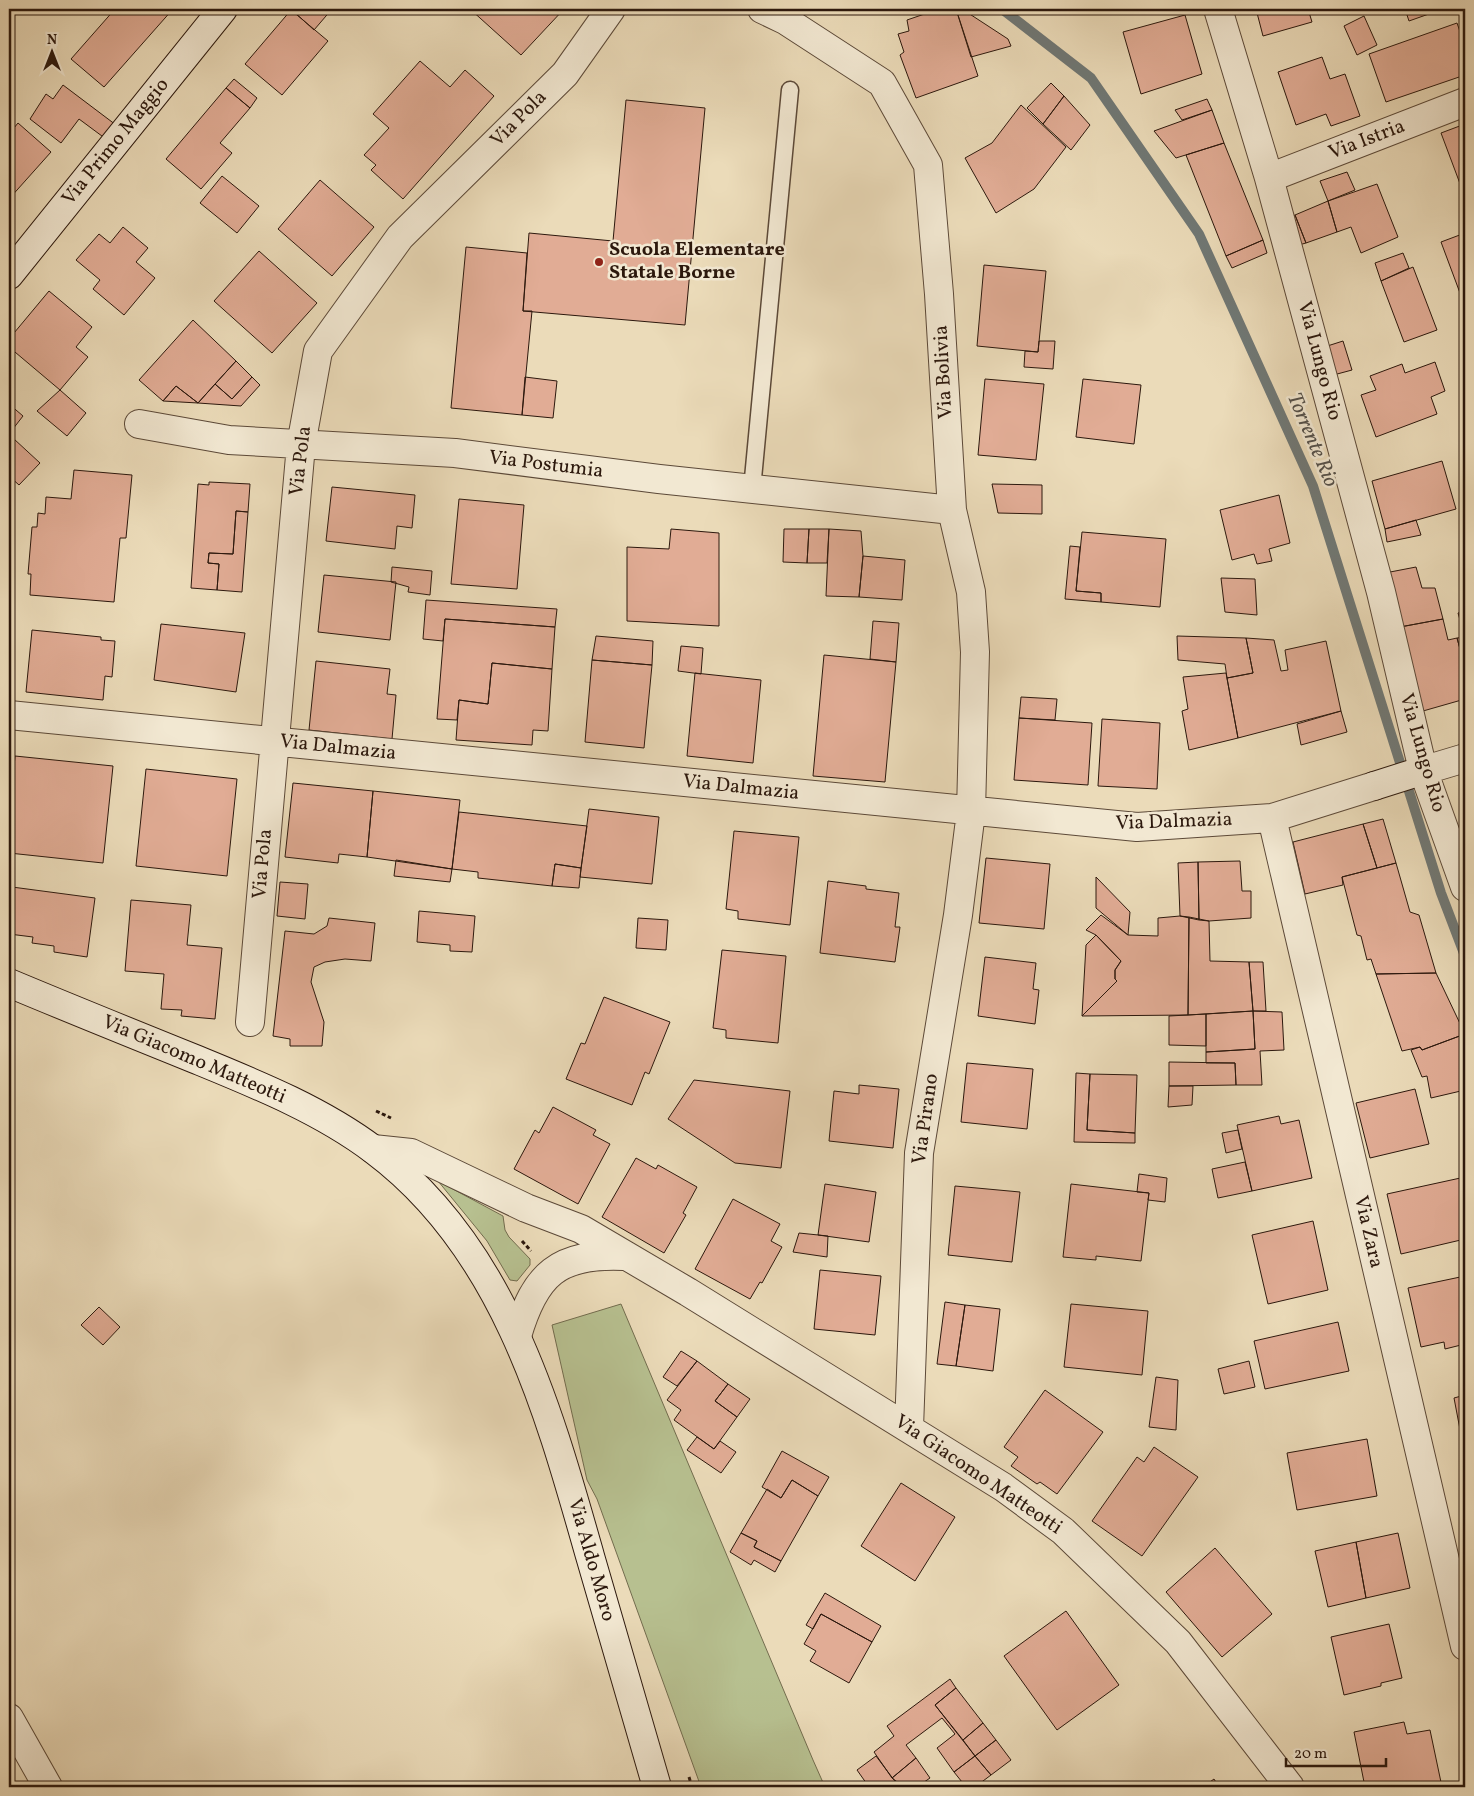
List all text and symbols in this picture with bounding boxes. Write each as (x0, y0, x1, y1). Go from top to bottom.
north arrow (28, 28, 78, 78)
text: N (47, 31, 57, 50)
street label: Via Primo Maggio (56, 72, 176, 212)
street label: Via Pola (484, 84, 554, 154)
street label: Via Istria (1325, 113, 1409, 167)
place label: Scuola Elementare Statale Borne (609, 236, 785, 287)
marker: Scuola Elementare Statale Borne (593, 256, 605, 268)
street label: Via Lungo Rio (1290, 298, 1348, 424)
street label: Via Bolivia (928, 324, 960, 420)
water label: Torrente Rio (1279, 388, 1345, 492)
street label: Via Pola (283, 424, 319, 498)
street label: Via Postumia (487, 444, 605, 486)
street label: Via Lungo Rio (1392, 690, 1452, 816)
street label: Via Dalmazia (278, 728, 398, 768)
street label: Via Dalmazia (681, 768, 801, 808)
street label: Via Dalmazia (1115, 806, 1233, 838)
street label: Via Pola (246, 828, 280, 900)
street label: Via Giacomo Matteotti (98, 1009, 290, 1111)
street label: Via Pirano (906, 1072, 946, 1166)
street label: Via Zara (1346, 1193, 1390, 1271)
street label: Via Giacomo Matteotti (888, 1408, 1068, 1542)
street label: Via Aldo Moro (560, 1495, 622, 1625)
scale bar (1286, 1736, 1386, 1768)
text: 20 m (1294, 1744, 1327, 1765)

